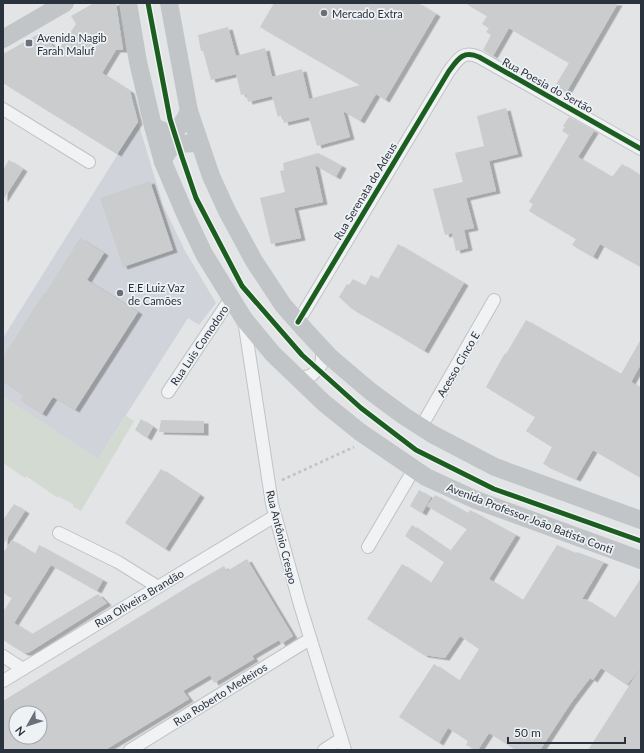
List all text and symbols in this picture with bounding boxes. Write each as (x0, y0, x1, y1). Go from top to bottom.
place label: Mercado Extra (332, 7, 403, 20)
marker: Mercado Extra (319, 8, 329, 18)
place label: Avenida Nagib Farah Maluf (37, 31, 107, 57)
marker: Avenida Nagib Farah Maluf (24, 38, 34, 48)
street label: Rua Poesia do Sertão (500, 55, 596, 115)
street label: Rua Serenata do Adeus (331, 140, 399, 242)
place label: E.E Luiz Vaz de Camões (128, 281, 185, 307)
marker: E.E Luiz Vaz de Camões (115, 288, 125, 298)
street label: Rua Luis Comodoro (167, 302, 231, 388)
street label: Acesso Cinco E (434, 329, 482, 399)
street label: Avenida Professor João Batista Conti (445, 480, 615, 556)
street label: Rua Antônio Crespo (264, 489, 300, 585)
street label: Rua Oliveira Brandão (92, 566, 186, 630)
street label: Rua Roberto Medeiros (171, 660, 269, 728)
north arrow (8, 705, 48, 745)
scale bar (508, 719, 625, 745)
text: N (12, 724, 28, 739)
text: 50 m (514, 725, 541, 740)

